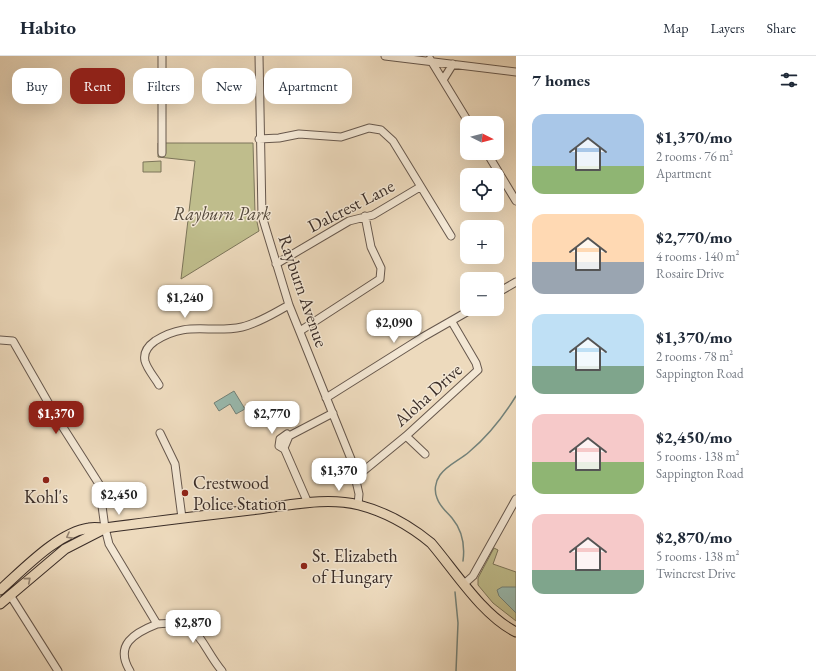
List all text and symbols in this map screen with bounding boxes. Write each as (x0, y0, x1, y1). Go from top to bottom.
text: Habito (20, 15, 76, 40)
text: Map (663, 19, 688, 37)
text: Layers (710, 19, 745, 37)
text: Share (767, 19, 796, 37)
chip: Buy (12, 68, 62, 104)
chip: Rent (70, 68, 125, 104)
chip: Filters (133, 68, 194, 104)
chip: New (202, 68, 256, 104)
chip: Apartment (264, 68, 352, 104)
text: 7 homes (532, 69, 590, 91)
icon: filters (778, 69, 800, 91)
north arrow (460, 116, 504, 160)
map controls (460, 116, 504, 316)
text: $1,370/mo (656, 126, 732, 148)
icon: home (564, 130, 612, 178)
text: 2 rooms · 76 m² (656, 148, 733, 165)
text: Apartment (656, 165, 711, 182)
button: locate (460, 168, 504, 212)
street label: Dalcrest Lane (303, 174, 398, 237)
park label: Rayburn Park (173, 202, 271, 226)
button: + (460, 220, 504, 264)
text: $2,770/mo (656, 226, 732, 248)
icon: home (564, 230, 612, 278)
street label: Rayburn Avenue (274, 232, 333, 350)
text: 4 rooms · 140 m² (656, 248, 740, 265)
text: Rosaire Drive (656, 265, 724, 282)
button: − (460, 272, 504, 316)
pin: $1,240 (152, 285, 218, 319)
text: $1,240 (167, 289, 203, 306)
pin: $2,090 (361, 310, 427, 344)
text: $2,090 (376, 314, 412, 331)
text: $1,370/mo (656, 326, 732, 348)
icon: home (564, 330, 612, 378)
text: 2 rooms · 78 m² (656, 348, 733, 365)
street label: Aloha Drive (388, 358, 467, 432)
text: Sappington Road (656, 365, 744, 382)
pin: $1,370 (23, 401, 89, 435)
pin: $2,770 (239, 401, 305, 435)
text: $1,370 (38, 405, 74, 422)
text: $2,770 (254, 405, 290, 422)
text: $2,450/mo (656, 426, 732, 448)
icon: home (564, 430, 612, 478)
text: 5 rooms · 138 m² (656, 448, 740, 465)
pin: $1,370 (306, 458, 372, 492)
text: $1,370 (321, 462, 357, 479)
text: Sappington Road (656, 465, 744, 482)
place label: Crestwood Police Station (193, 471, 287, 515)
marker: Kohl's (41, 475, 51, 485)
pin: $2,450 (86, 482, 152, 516)
place label: Kohl's (24, 485, 68, 508)
text: $2,450 (101, 486, 137, 503)
marker: Crestwood Police Station (180, 488, 190, 498)
text: $2,870/mo (656, 526, 732, 548)
icon: home (564, 530, 612, 578)
one-way arrow (66, 531, 73, 539)
place label: St. Elizabeth of Hungary (312, 544, 398, 588)
text: 5 rooms · 138 m² (656, 548, 740, 565)
marker: St. Elizabeth of Hungary (299, 561, 309, 571)
text: Twincrest Drive (656, 565, 736, 582)
one-way arrow (23, 577, 31, 584)
pin: $2,870 (160, 610, 226, 644)
text: $2,870 (175, 614, 211, 631)

